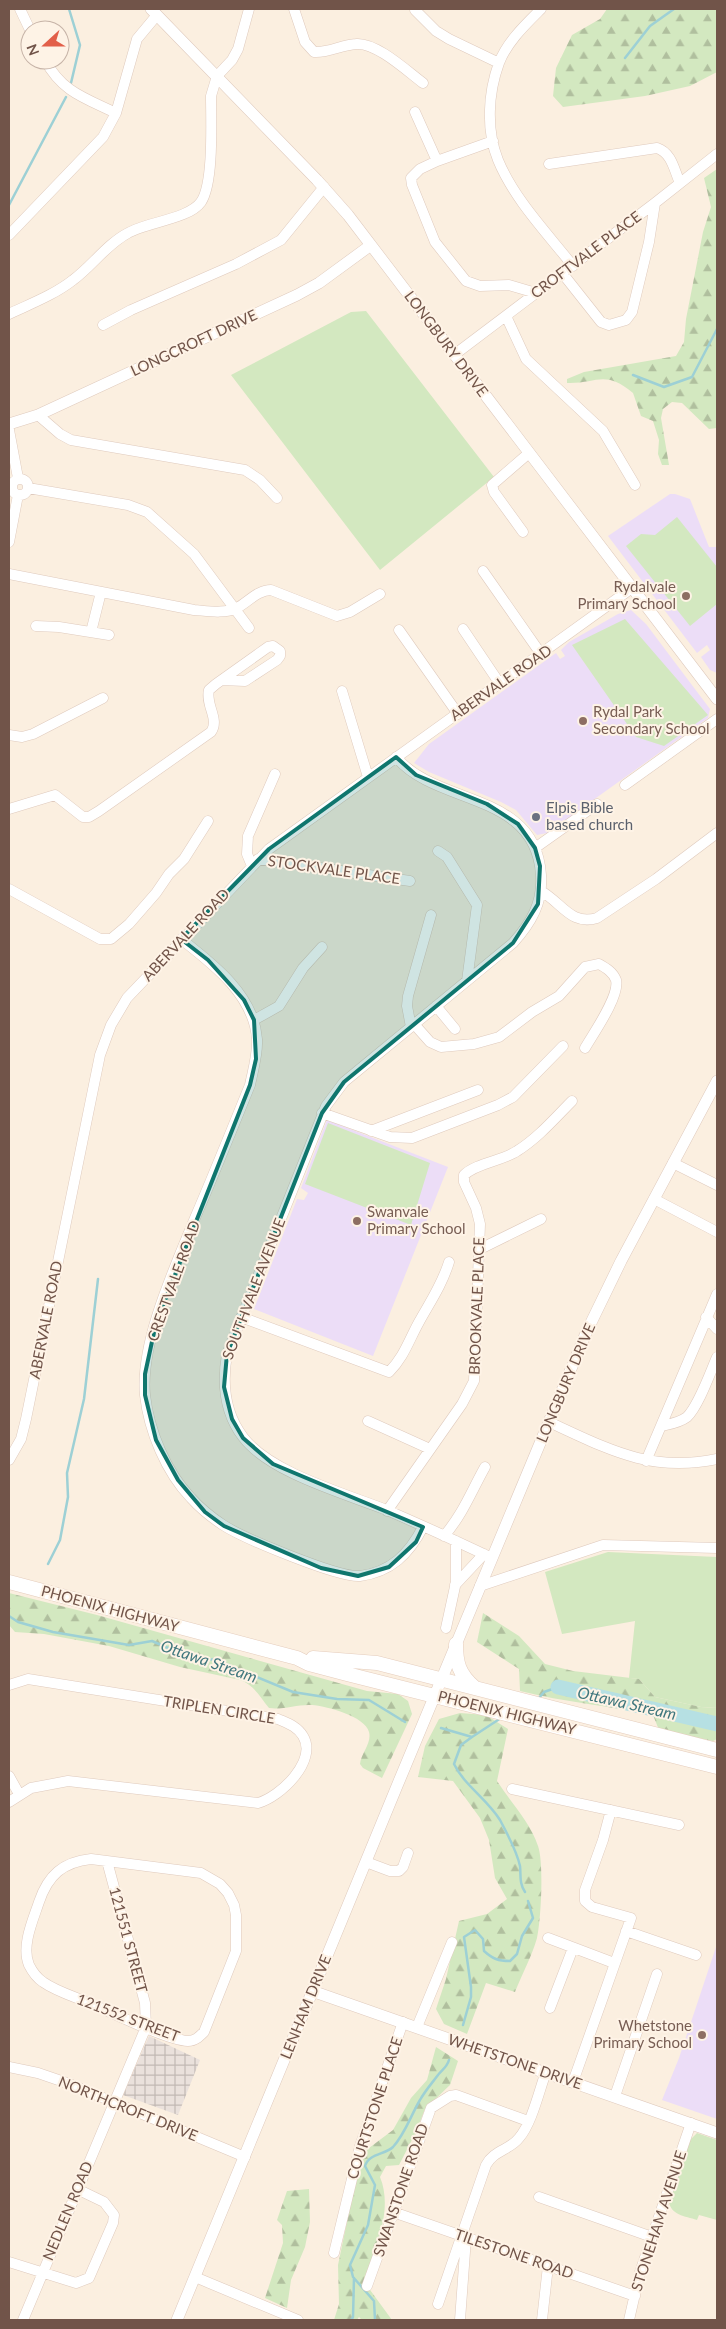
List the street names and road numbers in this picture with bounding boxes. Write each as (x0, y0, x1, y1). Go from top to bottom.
street label: CROFTVALE PLACE (527, 207, 644, 302)
street label: LONGBURY DRIVE (401, 287, 492, 400)
street label: LONGCROFT DRIVE (127, 305, 260, 379)
street label: ABERVALE ROAD (446, 640, 555, 724)
street label: STOCKVALE PLACE (267, 851, 401, 887)
street label: ABERVALE ROAD (138, 884, 233, 984)
street label: SOUTHVALE AVENUE (218, 1215, 288, 1362)
street label: CRESTVALE ROAD (143, 1218, 203, 1344)
street label: BROOKVALE PLACE (465, 1237, 487, 1375)
street label: ABERVALE ROAD (25, 1259, 65, 1380)
street label: LONGBURY DRIVE (532, 1320, 598, 1445)
street label: PHOENIX HIGHWAY (39, 1581, 182, 1635)
street label: PHOENIX HIGHWAY (436, 1686, 579, 1738)
street label: TRIPLEN CIRCLE (162, 1691, 276, 1727)
street label: 121551 STREET (106, 1885, 152, 1995)
street label: LENHAM DRIVE (276, 1952, 334, 2061)
street label: 121552 STREET (74, 1989, 182, 2045)
street label: WHETSTONE DRIVE (446, 2030, 585, 2092)
street label: COURTSTONE PLACE (343, 2034, 406, 2181)
street label: NORTHCROFT DRIVE (56, 2072, 201, 2144)
street label: SWANSTONE ROAD (369, 2121, 431, 2259)
street label: STONEHAM AVENUE (627, 2148, 689, 2293)
street label: NEDLEN ROAD (38, 2158, 96, 2263)
street label: TILESTONE ROAD (453, 2224, 576, 2282)

